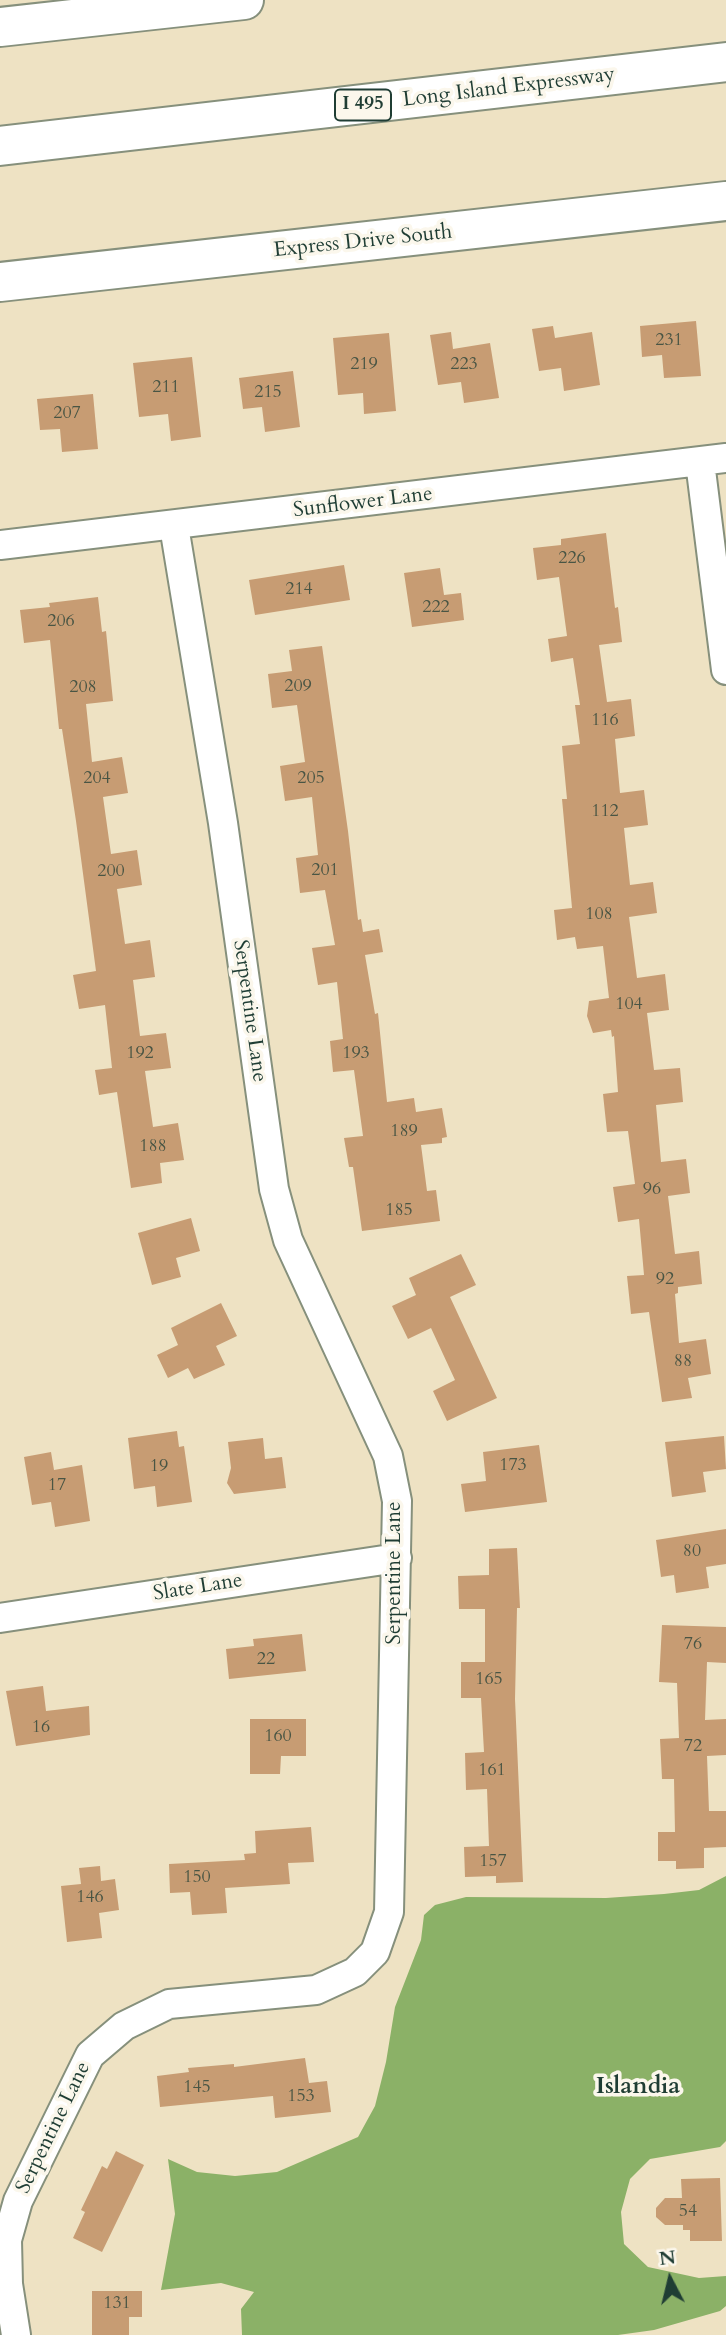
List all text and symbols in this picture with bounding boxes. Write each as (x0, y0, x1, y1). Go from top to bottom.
street label: Long Island Expressway (401, 62, 617, 114)
road number: I 495 (335, 90, 391, 120)
street label: Express Drive South (272, 220, 454, 264)
house number: 231 (655, 330, 683, 352)
house number: 219 (350, 354, 378, 376)
house number: 223 (450, 354, 478, 376)
house number: 211 (152, 377, 180, 399)
house number: 215 (254, 382, 282, 404)
house number: 207 (53, 403, 81, 425)
street label: Sunflower Lane (292, 482, 434, 524)
house number: 226 (558, 548, 586, 570)
house number: 214 (285, 579, 313, 601)
house number: 222 (422, 597, 450, 619)
house number: 206 (47, 611, 75, 633)
house number: 209 (284, 676, 312, 698)
house number: 208 (69, 677, 97, 699)
house number: 116 (591, 710, 619, 732)
house number: 204 (83, 768, 111, 790)
house number: 205 (297, 768, 325, 790)
house number: 112 (591, 801, 619, 823)
house number: 201 (311, 860, 339, 882)
house number: 200 (97, 861, 125, 883)
house number: 108 (585, 904, 613, 926)
street label: Serpentine Lane (227, 938, 271, 1084)
house number: 104 (615, 994, 643, 1016)
house number: 192 (126, 1043, 154, 1065)
house number: 193 (342, 1043, 370, 1065)
house number: 189 (390, 1121, 418, 1143)
house number: 188 (139, 1136, 167, 1158)
house number: 96 (643, 1179, 661, 1201)
house number: 185 (385, 1200, 413, 1222)
house number: 92 (656, 1269, 674, 1291)
house number: 88 (674, 1351, 692, 1373)
house number: 173 (499, 1455, 527, 1477)
house number: 19 (150, 1456, 168, 1478)
house number: 17 (48, 1475, 66, 1497)
street label: Serpentine Lane (382, 1501, 408, 1645)
house number: 80 (683, 1541, 701, 1563)
street label: Slate Lane (152, 1569, 244, 1607)
house number: 76 (684, 1634, 702, 1656)
house number: 22 (257, 1649, 275, 1671)
house number: 165 (475, 1669, 503, 1691)
house number: 16 (32, 1717, 50, 1739)
house number: 160 (264, 1726, 292, 1748)
house number: 72 (684, 1736, 702, 1758)
house number: 161 (478, 1760, 506, 1782)
house number: 157 (479, 1851, 507, 1873)
house number: 150 (183, 1867, 211, 1889)
house number: 146 (76, 1887, 104, 1909)
street label: Serpentine Lane (11, 2058, 97, 2198)
district label: Islandia (596, 2073, 680, 2101)
house number: 145 (183, 2077, 211, 2099)
house number: 153 (287, 2086, 315, 2108)
house number: 54 (679, 2201, 697, 2223)
north arrow (635, 2244, 705, 2314)
text: N (658, 2244, 677, 2272)
house number: 131 (103, 2293, 131, 2315)

